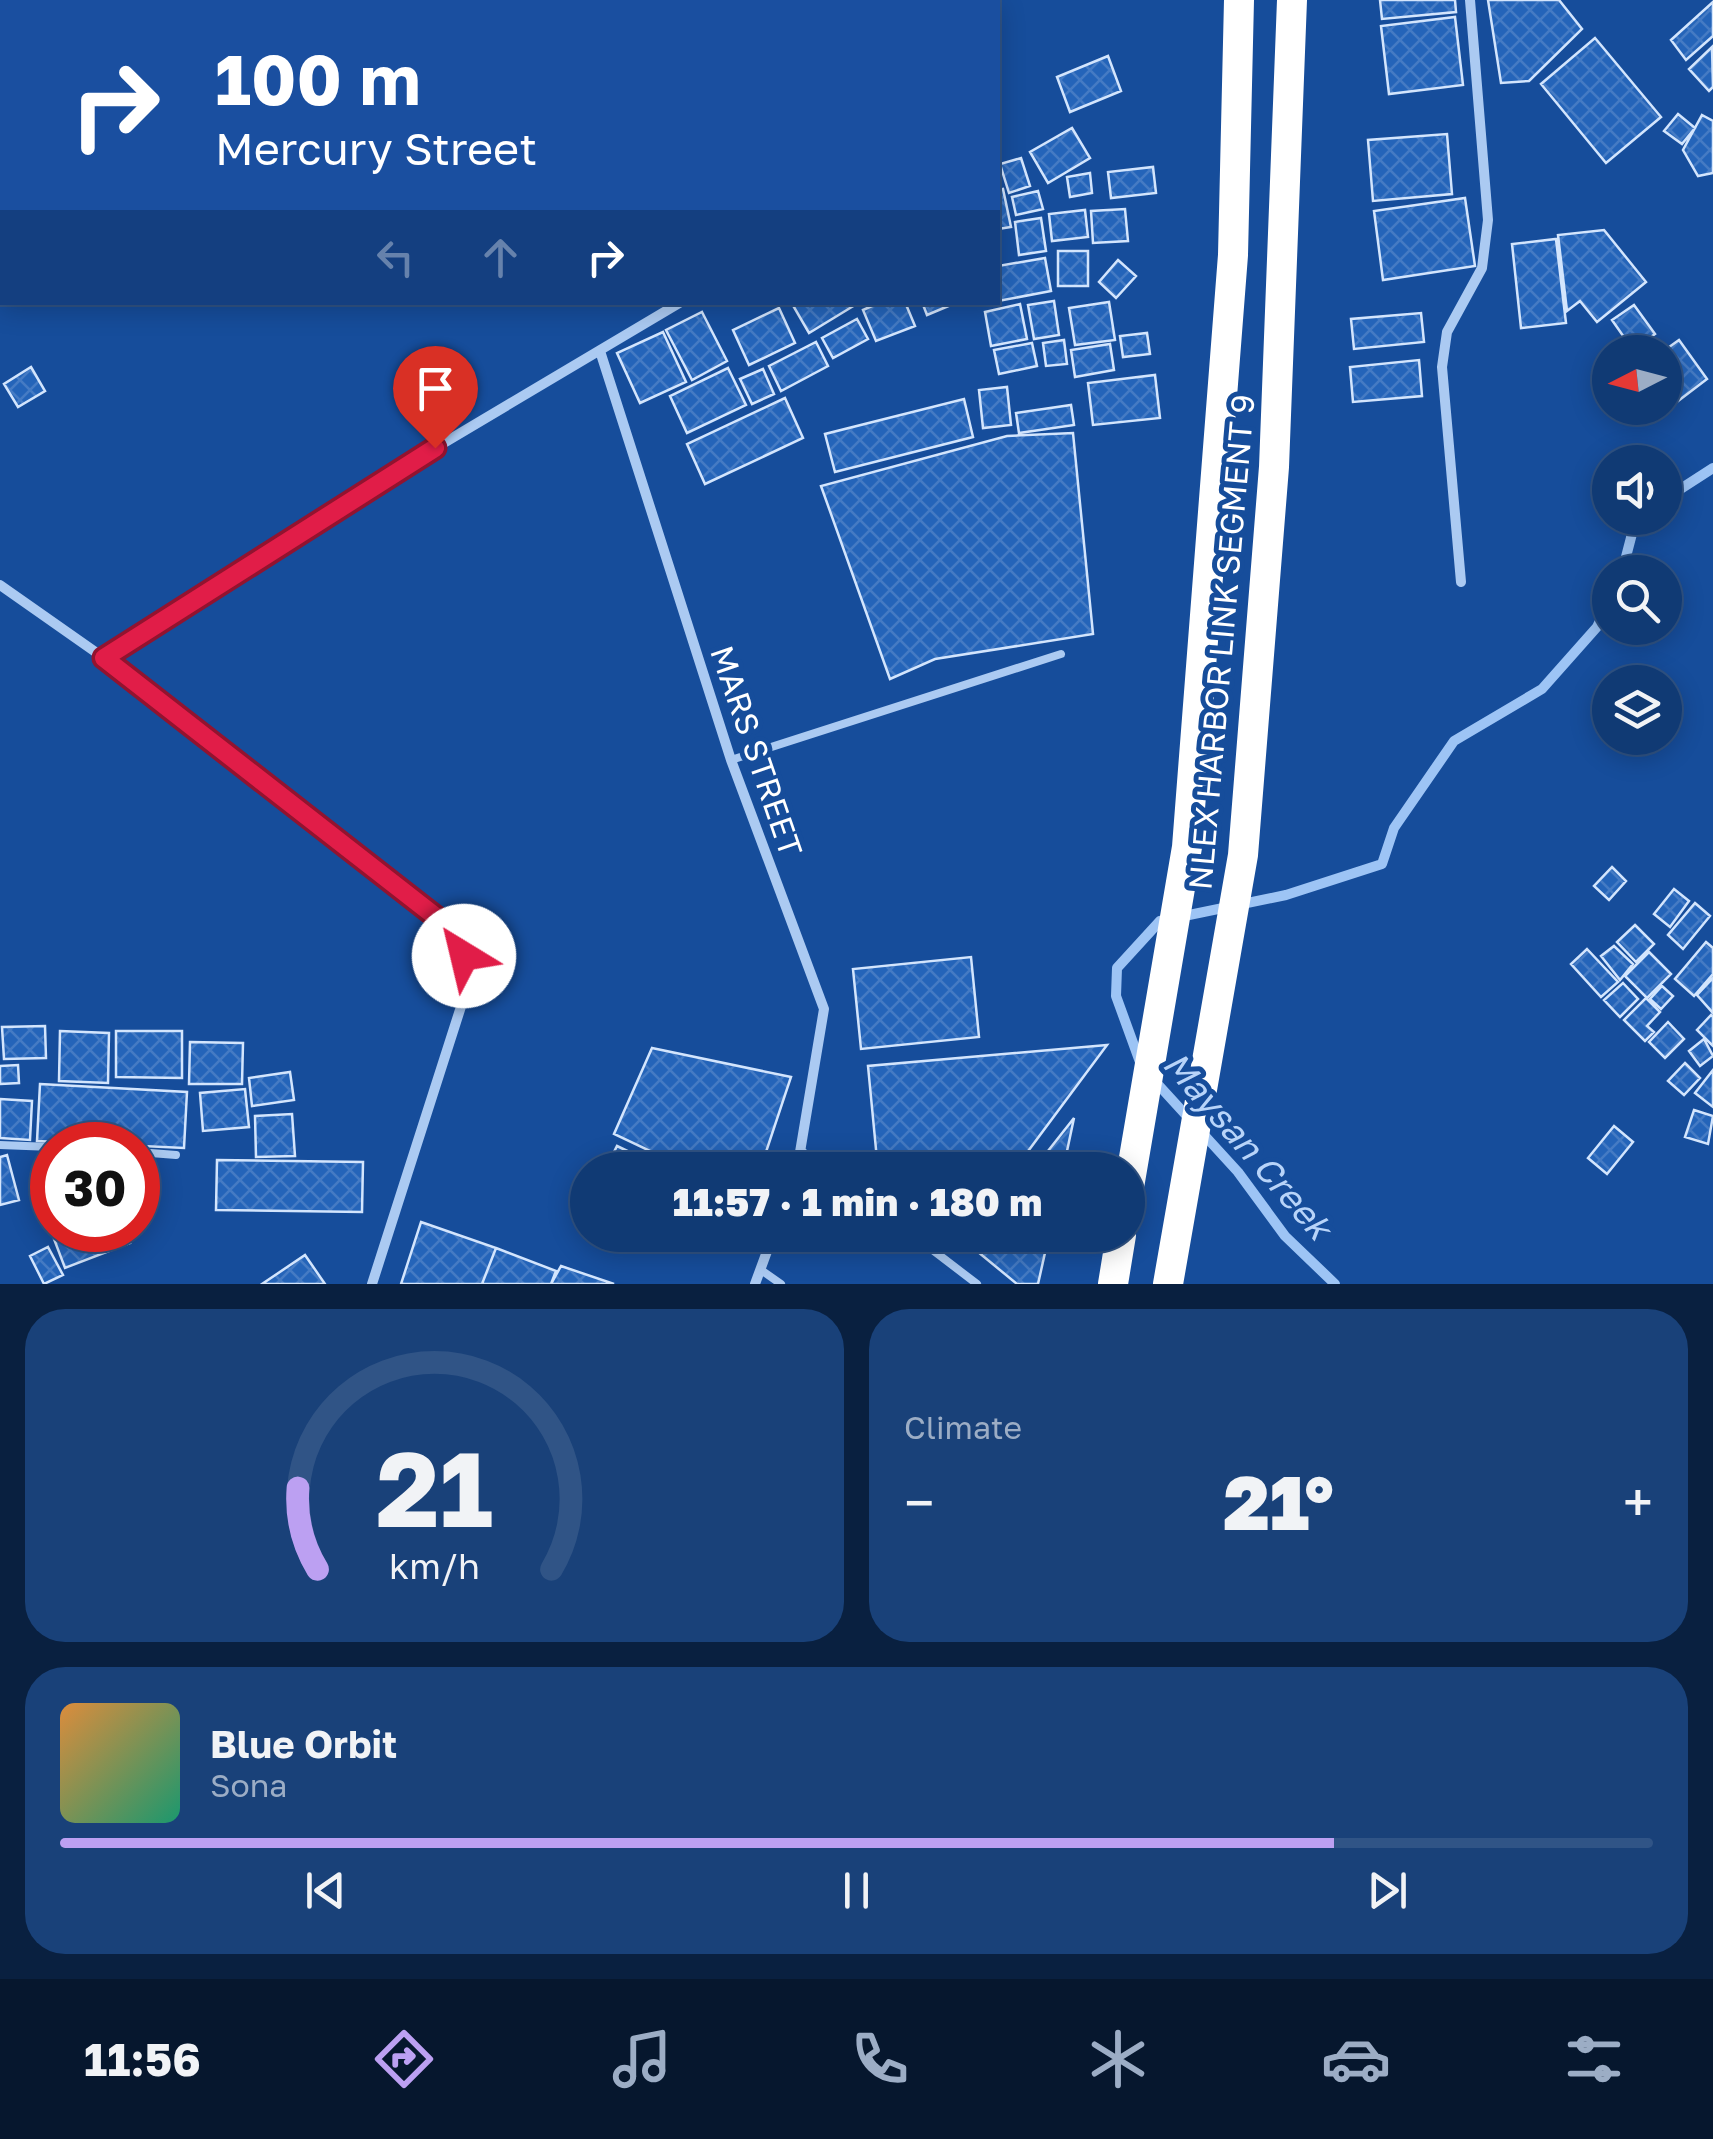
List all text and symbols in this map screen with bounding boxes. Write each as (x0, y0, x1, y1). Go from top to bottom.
text: 100 m (215, 36, 421, 120)
icon: right (50, 40, 180, 170)
text: Mercury Street (215, 121, 537, 175)
icon: left (368, 230, 423, 285)
icon: ahead (473, 230, 528, 285)
icon: right (578, 230, 633, 285)
north arrow (1592, 335, 1682, 425)
map controls (1592, 335, 1682, 755)
pin (393, 346, 478, 449)
icon: arrive (408, 361, 463, 416)
street label: NLEX HARBOR LINK SEGMENT 9 (1180, 393, 1262, 891)
button: sound (1592, 445, 1682, 535)
button: search (1592, 555, 1682, 645)
street label: MARS STREET (703, 641, 811, 861)
button: layers (1592, 665, 1682, 755)
position arrow (412, 904, 516, 1008)
water label: Maysan Creek (1155, 1043, 1343, 1250)
speed limit sign: 30 (30, 1122, 160, 1252)
text: 11:57 · 1 min · 180 m (673, 1179, 1042, 1224)
text: Climate (904, 1408, 1022, 1446)
text: 21 (376, 1425, 493, 1550)
text: 21° (1223, 1456, 1334, 1547)
text: − (904, 1469, 934, 1535)
text: + (1623, 1469, 1653, 1535)
text: km/h (389, 1544, 480, 1587)
text: Blue Orbit (210, 1721, 397, 1766)
text: Sona (210, 1766, 287, 1804)
icon: previous (298, 1863, 353, 1918)
icon: pause (829, 1863, 884, 1918)
icon: next (1360, 1863, 1415, 1918)
icon: directions (369, 2024, 439, 2094)
icon: music (607, 2024, 677, 2094)
icon: phone (845, 2024, 915, 2094)
icon: climate (1083, 2024, 1153, 2094)
icon: car (1321, 2024, 1391, 2094)
icon: filters (1559, 2024, 1629, 2094)
text: 11:56 (84, 2032, 201, 2086)

